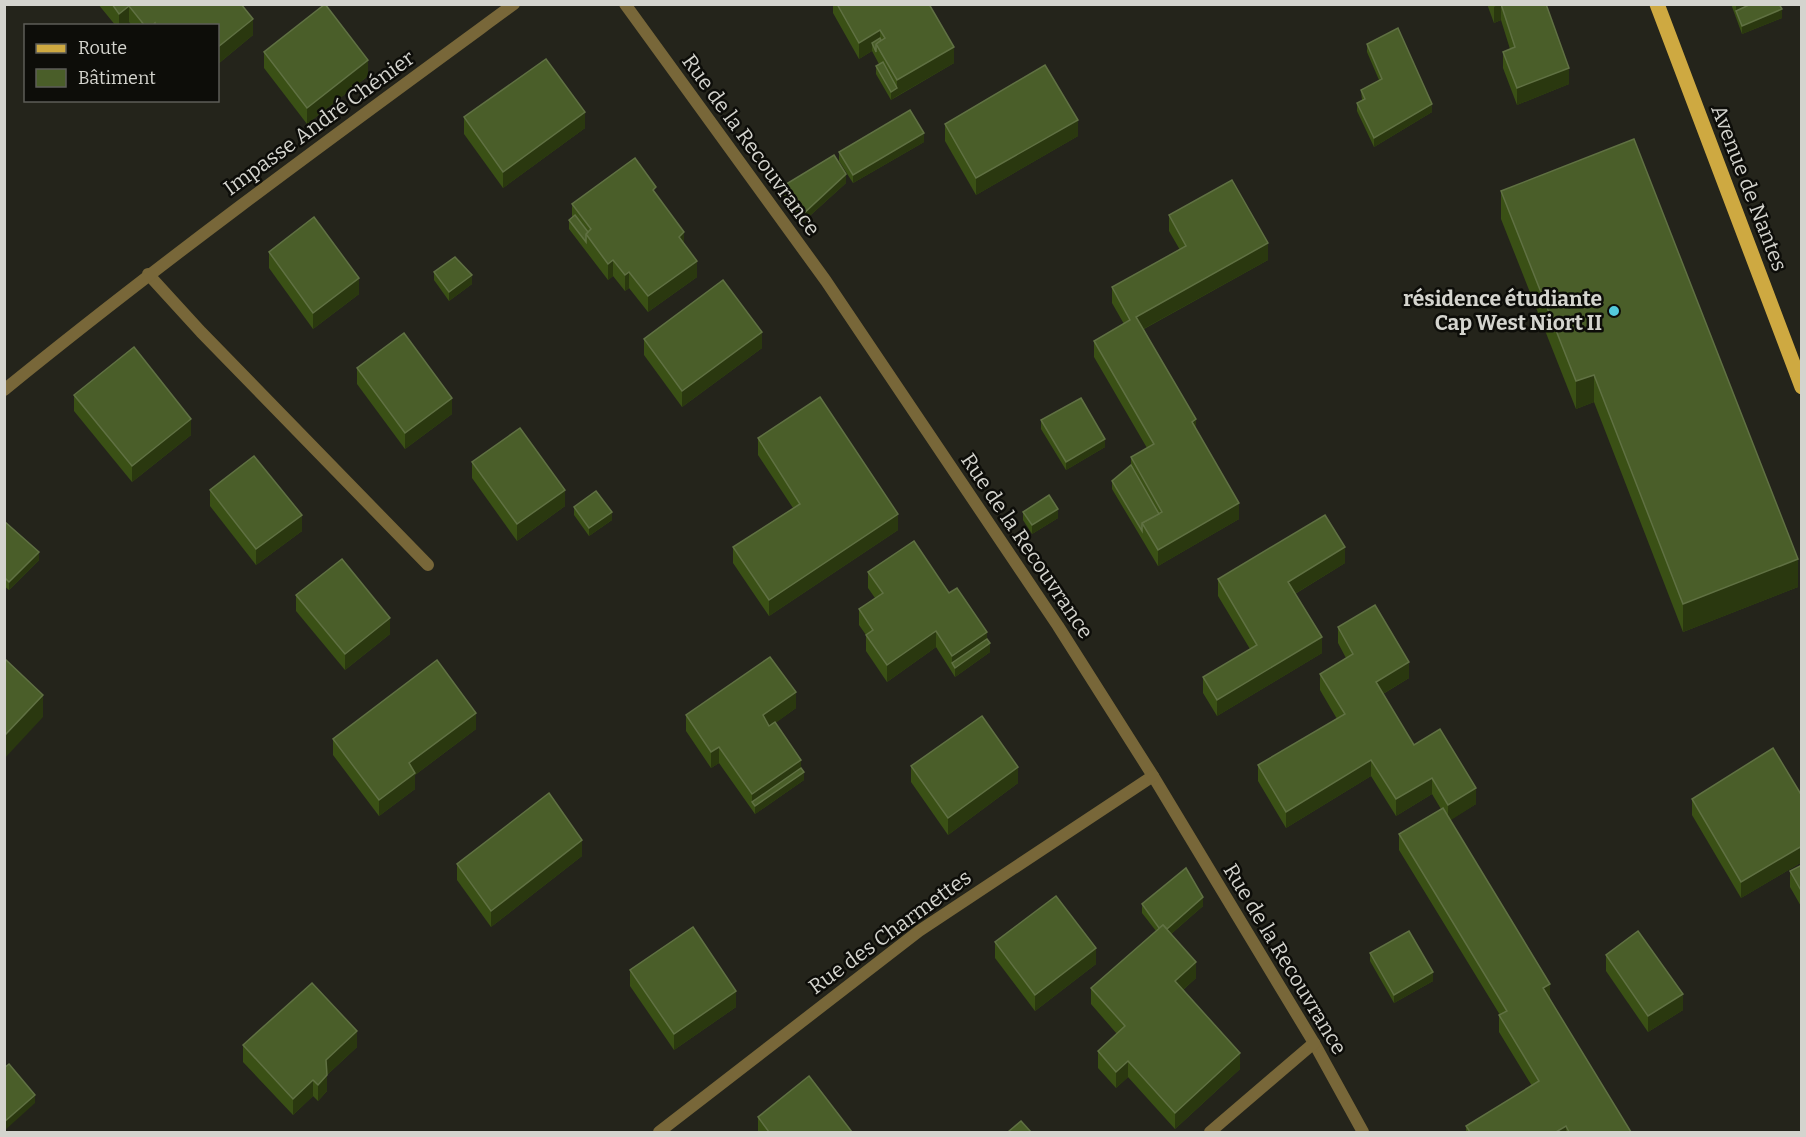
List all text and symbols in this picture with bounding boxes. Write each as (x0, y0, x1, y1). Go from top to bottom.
legend (24, 24, 219, 102)
text: Route (78, 37, 127, 59)
street label: Impasse André Chénier (218, 45, 420, 201)
street label: Rue de la Recouvrance (676, 49, 826, 241)
text: Bâtiment (78, 67, 156, 89)
street label: Avenue de Nantes (1705, 101, 1793, 275)
place label: résidence étudiante Cap West Niort II (1403, 286, 1602, 336)
marker: résidence étudiante Cap West Niort II (1607, 304, 1621, 318)
street label: Rue de la Recouvrance (955, 448, 1099, 644)
street label: Rue de la Recouvrance (1218, 859, 1352, 1059)
street label: Rue des Charmettes (804, 864, 976, 1000)

